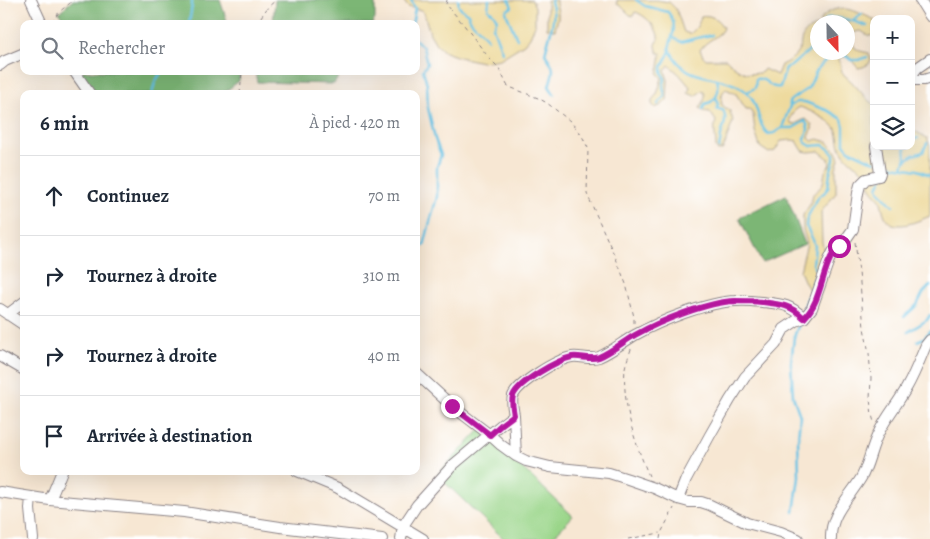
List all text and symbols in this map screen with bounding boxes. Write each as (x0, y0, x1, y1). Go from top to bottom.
north arrow (810, 15, 855, 60)
map controls (870, 15, 915, 150)
button: + (870, 15, 915, 60)
search box (20, 20, 420, 75)
icon: search (38, 34, 66, 62)
text: Rechercher (78, 35, 165, 61)
button: − (870, 60, 915, 105)
button: layers (870, 105, 915, 150)
text: 6 min (40, 109, 89, 137)
text: À pied · 420 m (309, 112, 400, 134)
icon: ahead (40, 182, 68, 210)
text: Continuez (87, 183, 169, 209)
text: 70 m (368, 185, 400, 207)
route start (828, 235, 851, 258)
icon: right (40, 262, 68, 290)
text: Tournez à droite (87, 263, 217, 289)
text: 310 m (363, 265, 400, 287)
icon: right (40, 342, 68, 370)
text: Tournez à droite (87, 343, 217, 369)
text: 40 m (368, 345, 400, 367)
route end (441, 395, 464, 418)
icon: arrive (40, 422, 68, 450)
text: Arrivée à destination (87, 423, 252, 449)

